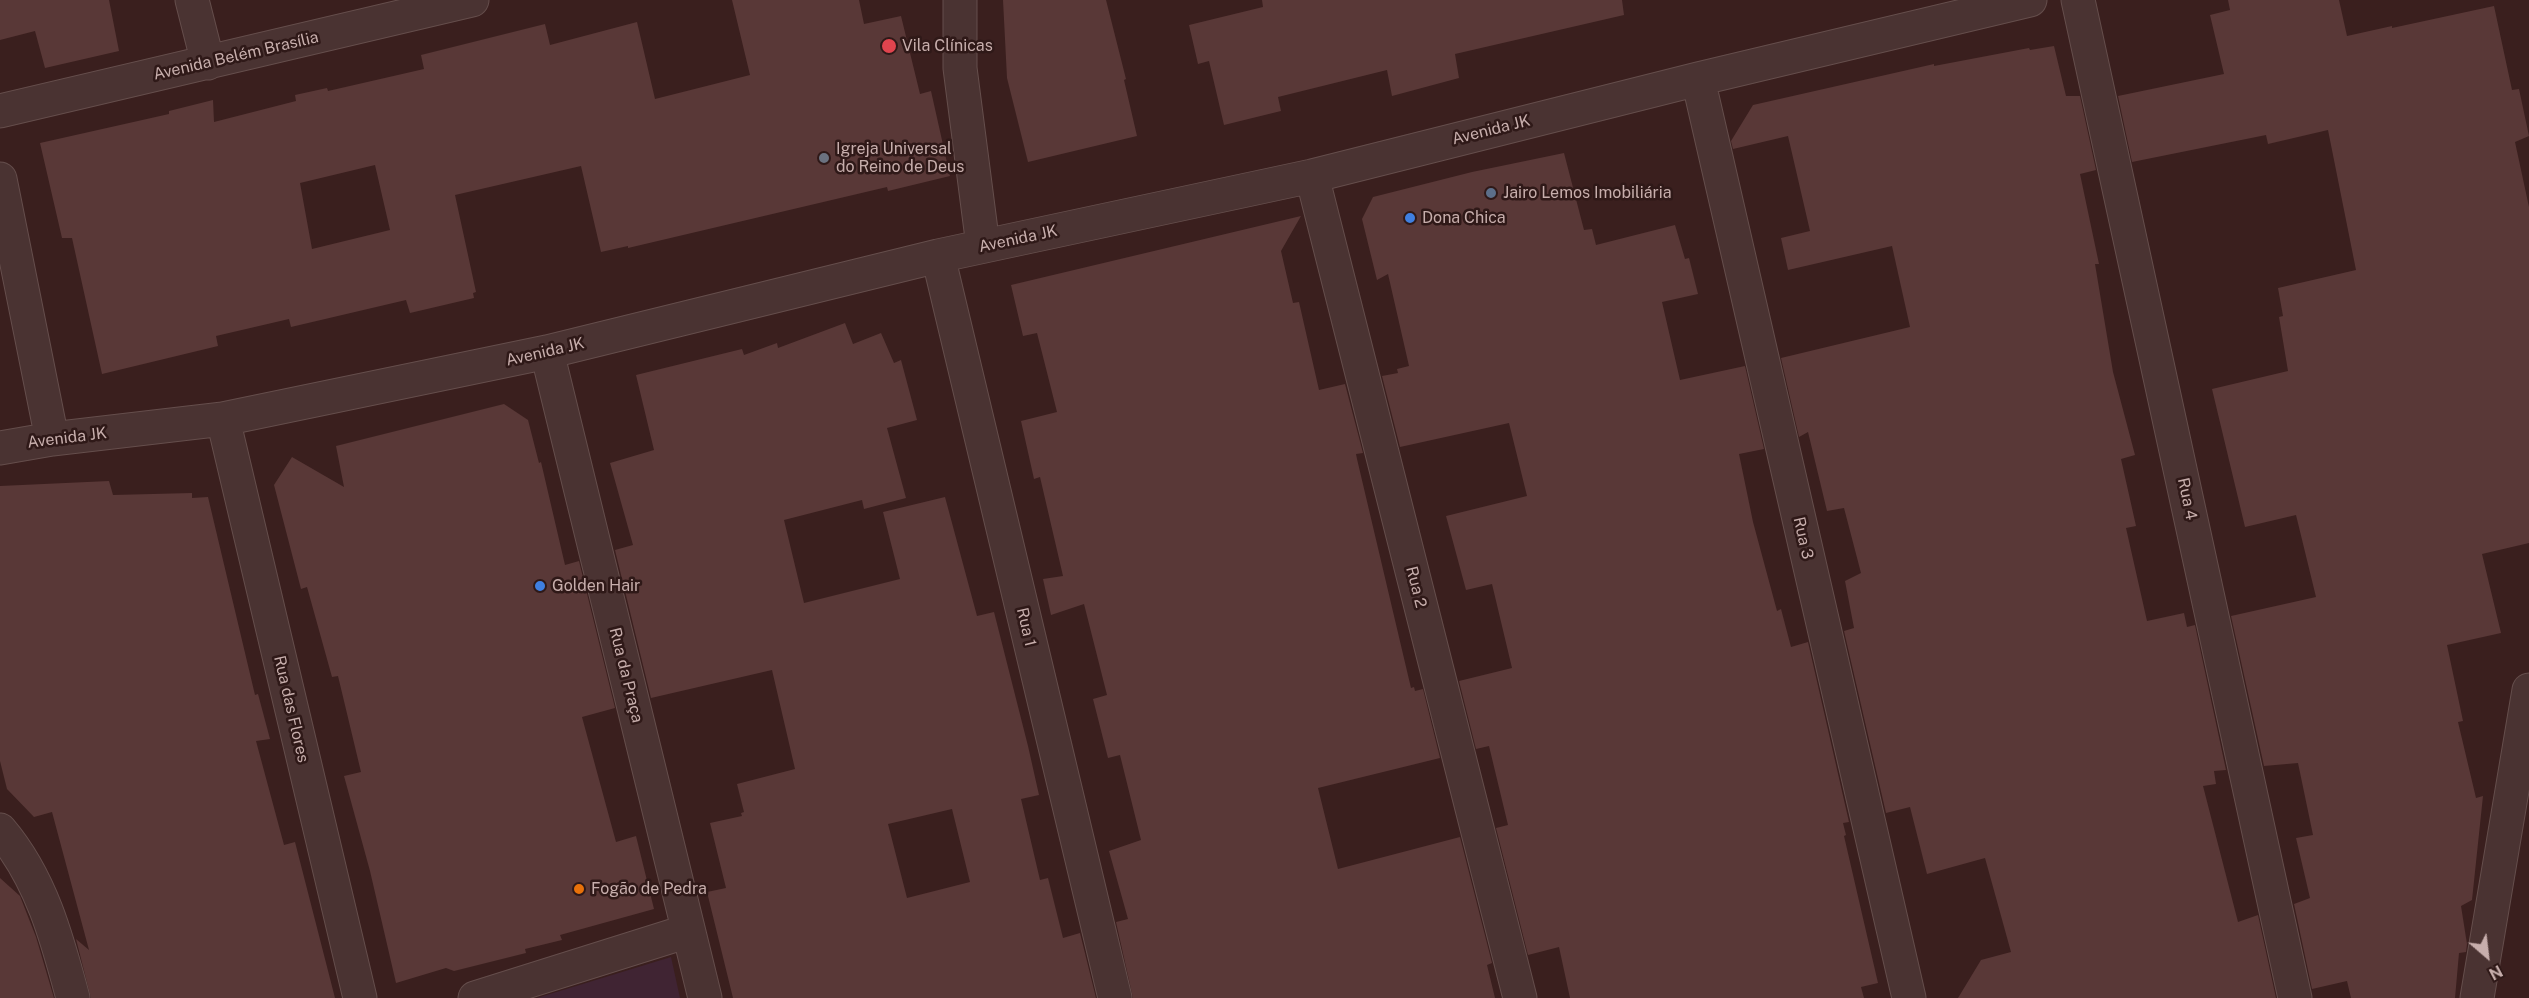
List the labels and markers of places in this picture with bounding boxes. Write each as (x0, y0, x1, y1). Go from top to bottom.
place label: Vila Clínicas (902, 36, 993, 56)
marker: Vila Clínicas (880, 37, 898, 55)
place label: Igreja Universal do Reino de Deus (836, 139, 964, 177)
marker: Igreja Universal do Reino de Deus (817, 151, 831, 165)
place label: Jairo Lemos Imobiliária (1503, 183, 1672, 203)
marker: Jairo Lemos Imobiliária (1484, 186, 1498, 200)
place label: Dona Chica (1422, 208, 1506, 228)
marker: Dona Chica (1403, 211, 1417, 225)
place label: Golden Hair (552, 576, 640, 596)
marker: Golden Hair (533, 579, 547, 593)
place label: Fogão de Pedra (591, 879, 707, 899)
marker: Fogão de Pedra (572, 882, 586, 896)

